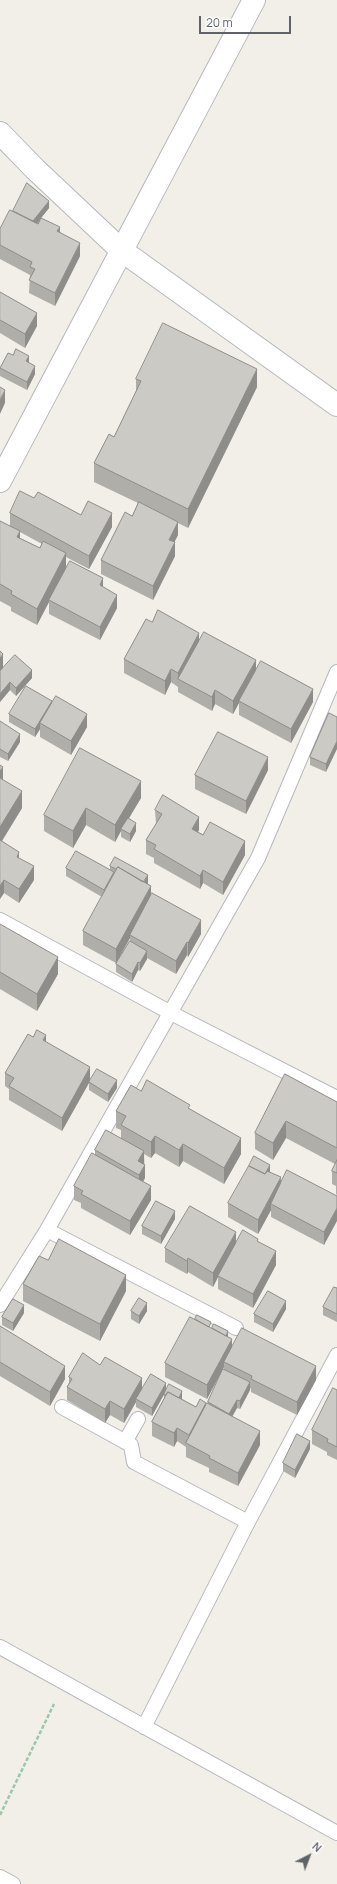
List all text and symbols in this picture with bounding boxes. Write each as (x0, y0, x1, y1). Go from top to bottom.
scale bar (201, 8, 293, 34)
text: 20 m (206, 14, 233, 31)
north arrow (289, 1836, 329, 1876)
text: N (309, 1838, 325, 1855)

